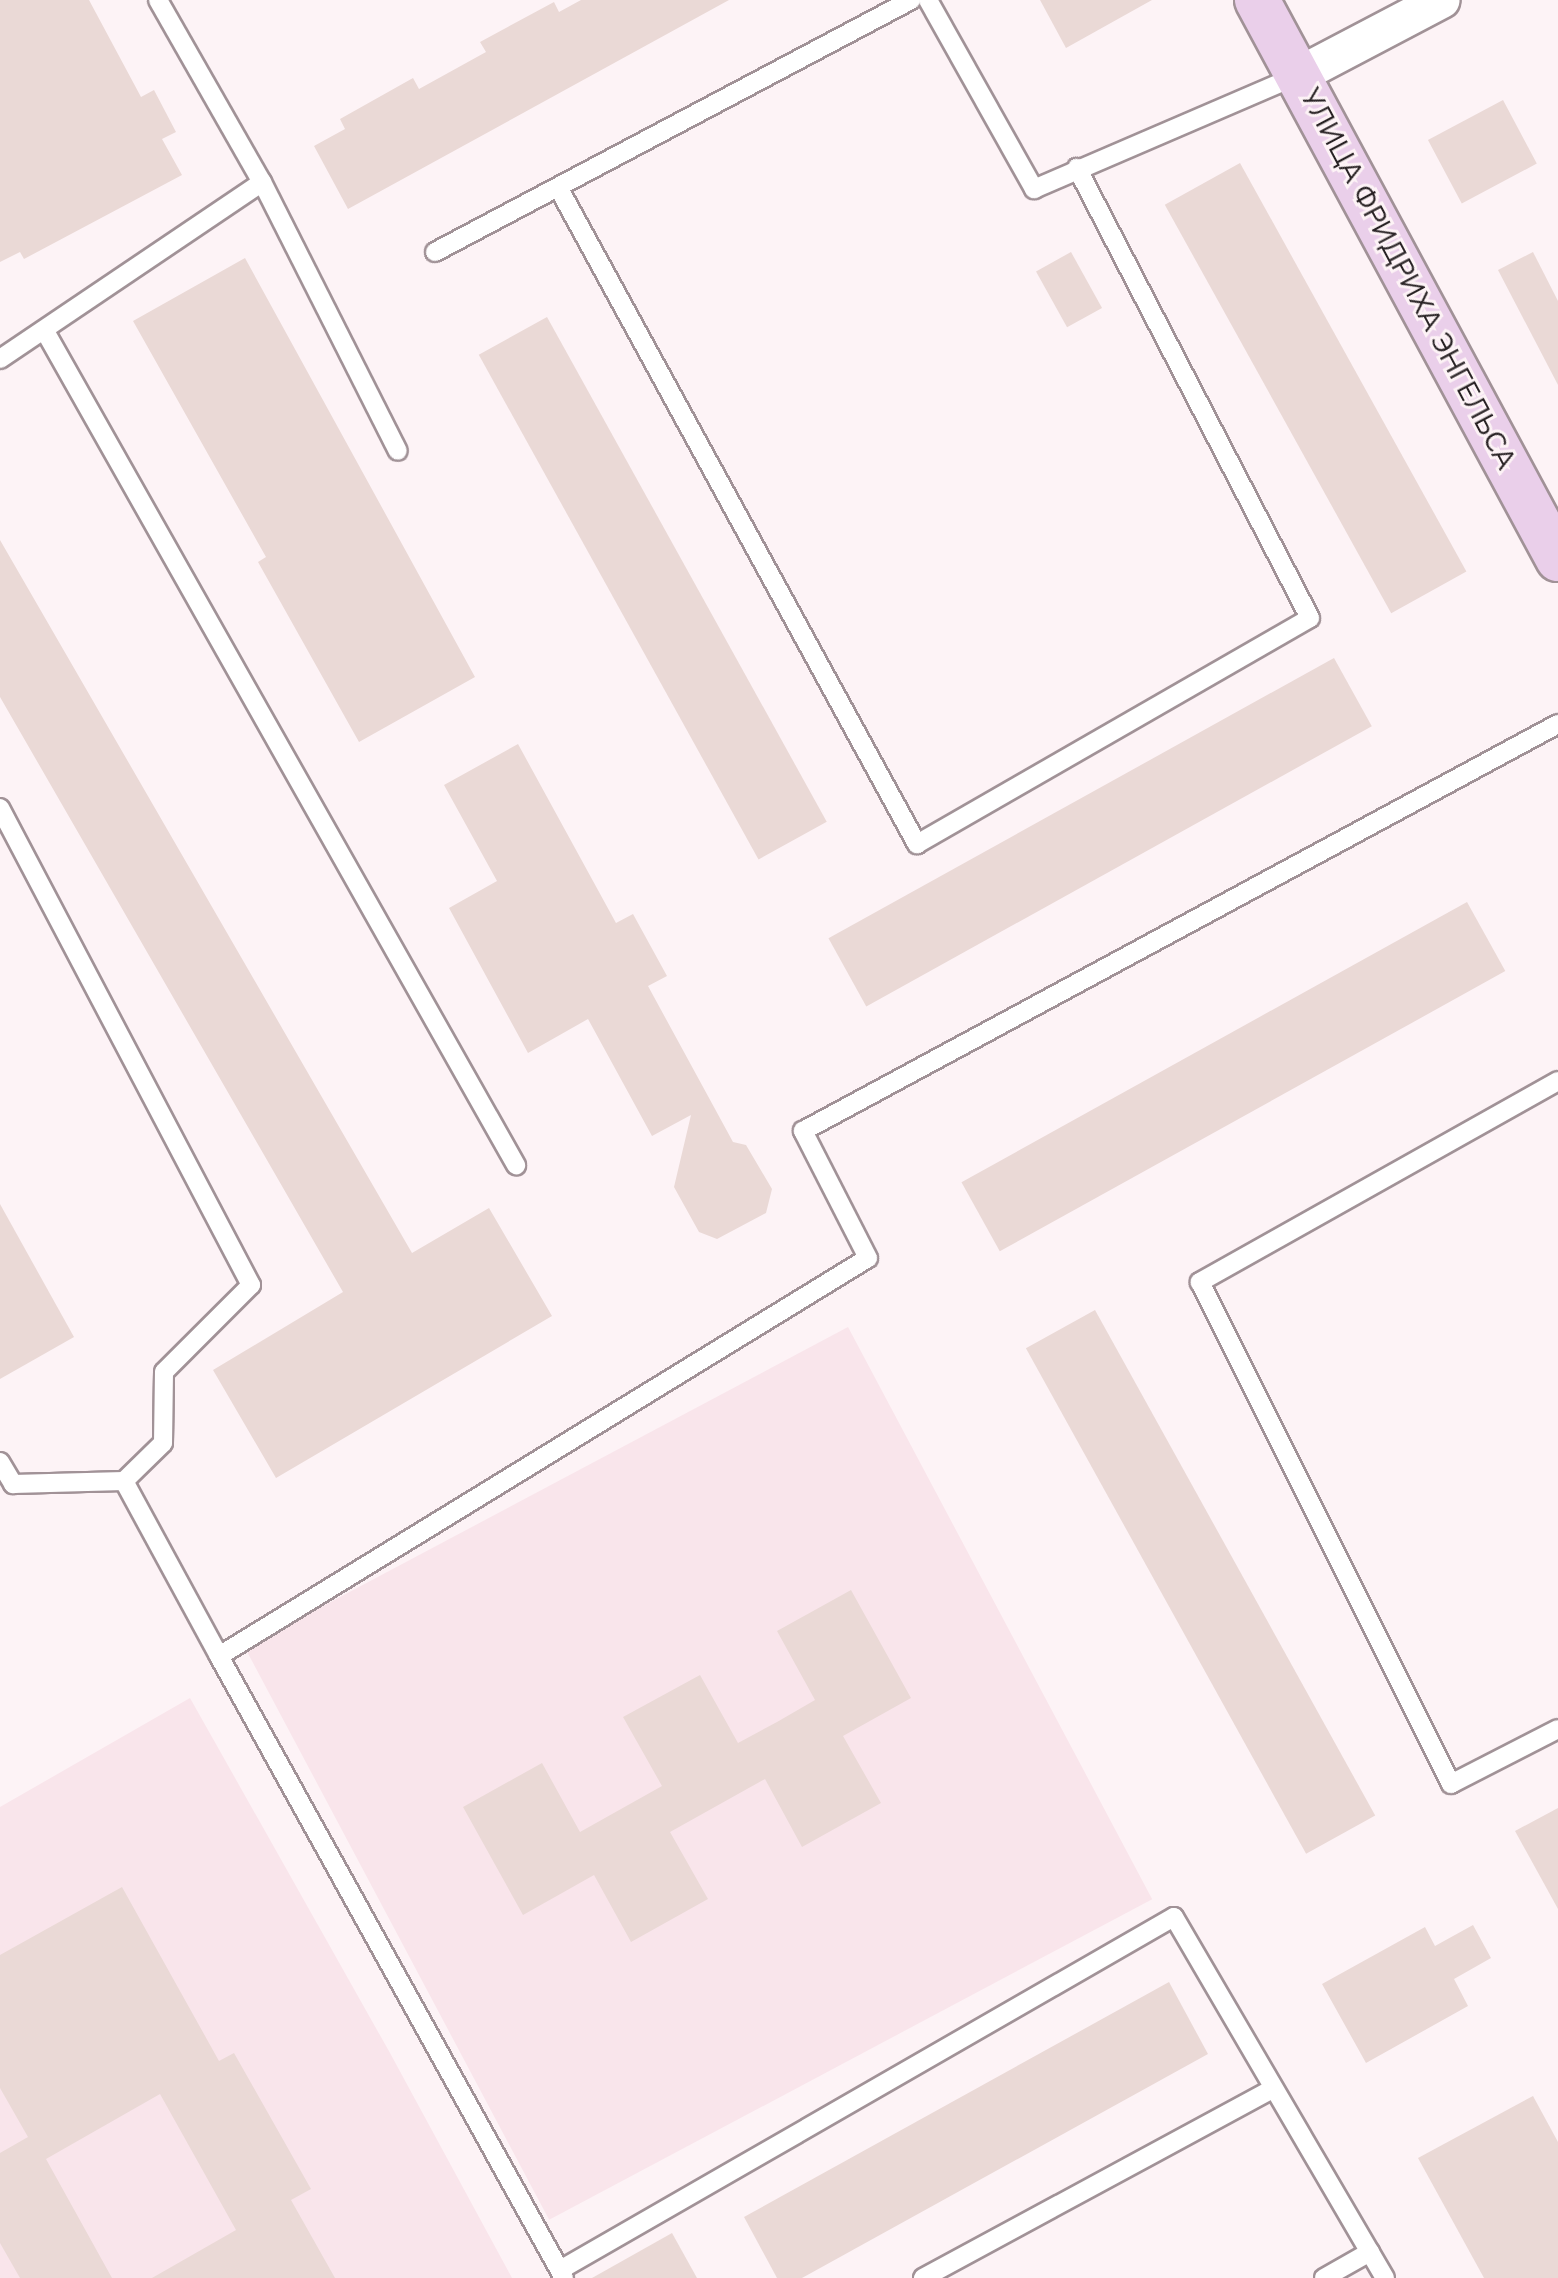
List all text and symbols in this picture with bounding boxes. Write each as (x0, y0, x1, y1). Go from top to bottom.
street label: УЛИЦА ФРИДРИХА ЭНГЕЛЬСА (1293, 83, 1523, 475)

